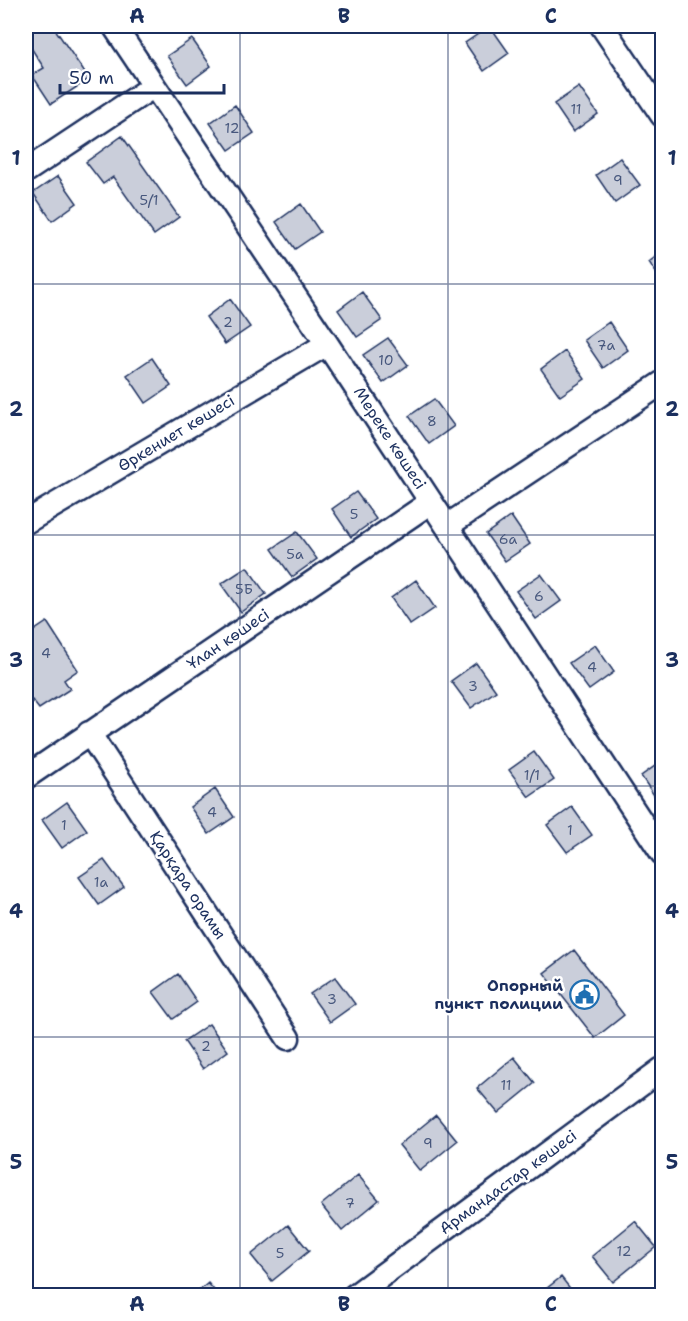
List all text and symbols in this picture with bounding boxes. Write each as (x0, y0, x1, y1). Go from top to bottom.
text: A (129, 3, 145, 29)
text: B (338, 3, 350, 29)
text: C (545, 3, 557, 29)
scale bar (60, 57, 224, 95)
text: 50 m (69, 66, 114, 90)
house number: 11 (570, 100, 582, 118)
house number: 12 (225, 119, 239, 137)
text: 1 (11, 145, 21, 171)
text: 1 (667, 145, 677, 171)
house number: 9 (613, 171, 623, 189)
house number: 5/1 (139, 191, 159, 209)
house number: 2 (223, 313, 233, 331)
house number: 7а (597, 336, 616, 354)
house number: 10 (378, 351, 394, 369)
street label: Мереке көшесі (349, 383, 431, 493)
street label: Өркениет көшесі (114, 390, 238, 476)
text: 2 (9, 396, 23, 422)
text: 2 (665, 396, 679, 422)
house number: 8 (427, 412, 437, 430)
house number: 5 (350, 505, 358, 523)
house number: 6а (499, 530, 518, 548)
house number: 5а (286, 545, 304, 563)
house number: 5Б (235, 580, 253, 598)
house number: 6 (534, 587, 544, 605)
street label: Ұлан көшесі (183, 604, 273, 674)
house number: 4 (41, 644, 51, 662)
text: 3 (9, 647, 23, 673)
text: 3 (665, 647, 679, 673)
house number: 4 (587, 658, 597, 676)
house number: 3 (468, 677, 478, 695)
house number: 1/1 (524, 766, 540, 784)
house number: 4 (207, 803, 217, 821)
house number: 1 (61, 816, 67, 834)
house number: 1 (567, 821, 573, 839)
street label: Қарқара орамы (145, 827, 231, 943)
house number: 1а (94, 873, 109, 891)
text: 4 (9, 898, 23, 924)
text: 4 (665, 898, 679, 924)
place label: Опорный пункт полиции (434, 975, 563, 1014)
public building icon: Опорный пункт полиции (568, 978, 600, 1010)
house number: 3 (327, 990, 337, 1008)
house number: 2 (201, 1037, 211, 1055)
house number: 11 (500, 1076, 512, 1094)
street label: Армандастар көшесі (435, 1125, 581, 1239)
house number: 9 (423, 1134, 433, 1152)
text: 5 (10, 1149, 22, 1175)
text: 5 (666, 1149, 678, 1175)
house number: 7 (345, 1194, 355, 1212)
house number: 12 (617, 1242, 631, 1260)
house number: 5 (276, 1244, 284, 1262)
text: A (129, 1291, 145, 1317)
text: B (338, 1291, 350, 1317)
text: C (545, 1291, 557, 1317)

